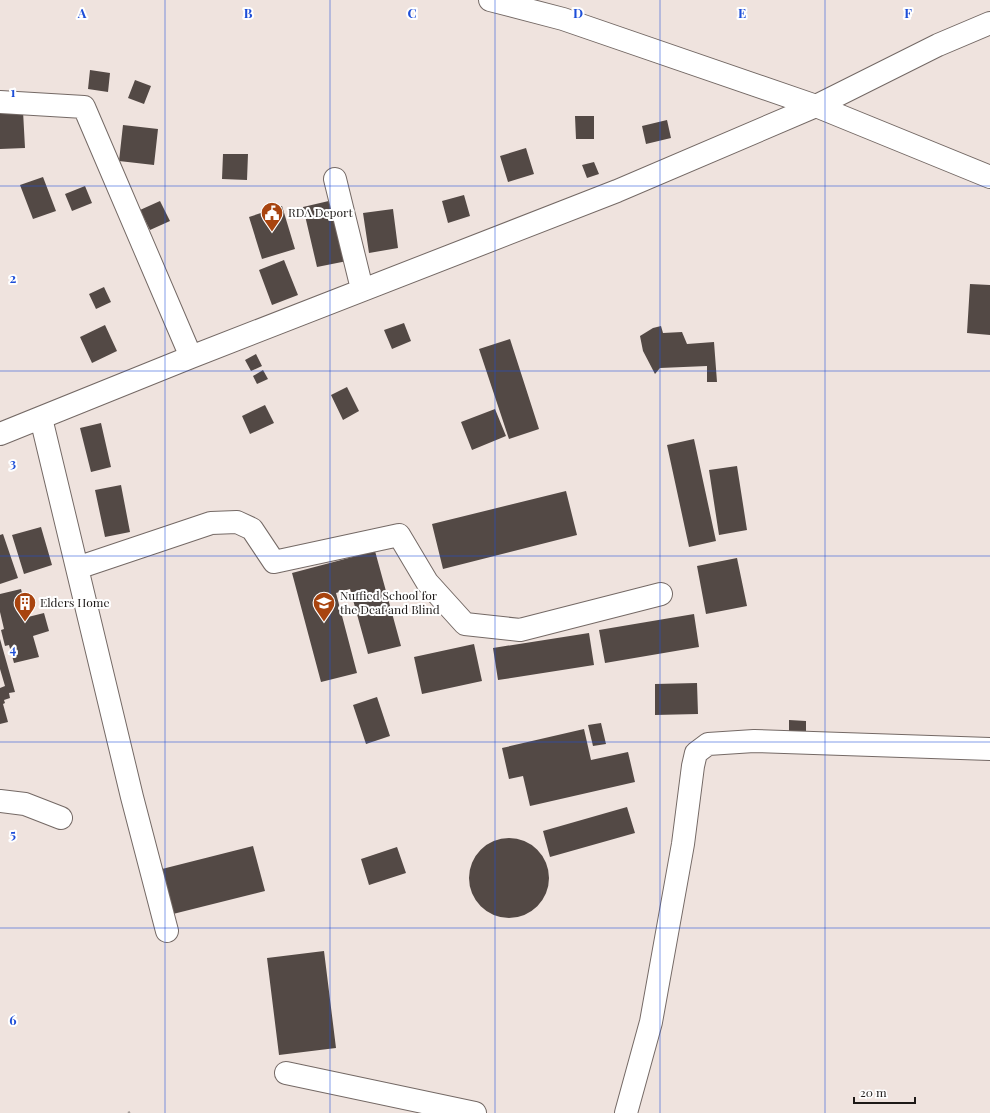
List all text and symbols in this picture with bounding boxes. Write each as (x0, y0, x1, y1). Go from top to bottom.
text: A (77, 4, 87, 21)
text: B (244, 4, 253, 21)
text: C (407, 4, 417, 21)
text: D (573, 4, 583, 21)
text: E (738, 4, 746, 21)
text: F (904, 4, 912, 21)
text: 1 (11, 83, 16, 100)
public building icon: RDA Deport (259, 200, 285, 233)
place label: RDA Deport (288, 204, 353, 220)
text: 2 (10, 269, 17, 286)
text: 3 (10, 454, 16, 471)
place label: Nuffied School for the Deaf and Blind (340, 587, 440, 617)
building icon: Elders Home (12, 590, 38, 623)
school or university icon: Nuffied School for the Deaf and Blind (311, 590, 337, 623)
place label: Elders Home (40, 594, 110, 610)
text: 4 (10, 640, 17, 657)
text: 5 (10, 825, 16, 842)
text: 6 (9, 1011, 17, 1028)
scale bar (854, 1079, 915, 1105)
text: 20 m (860, 1084, 887, 1100)

